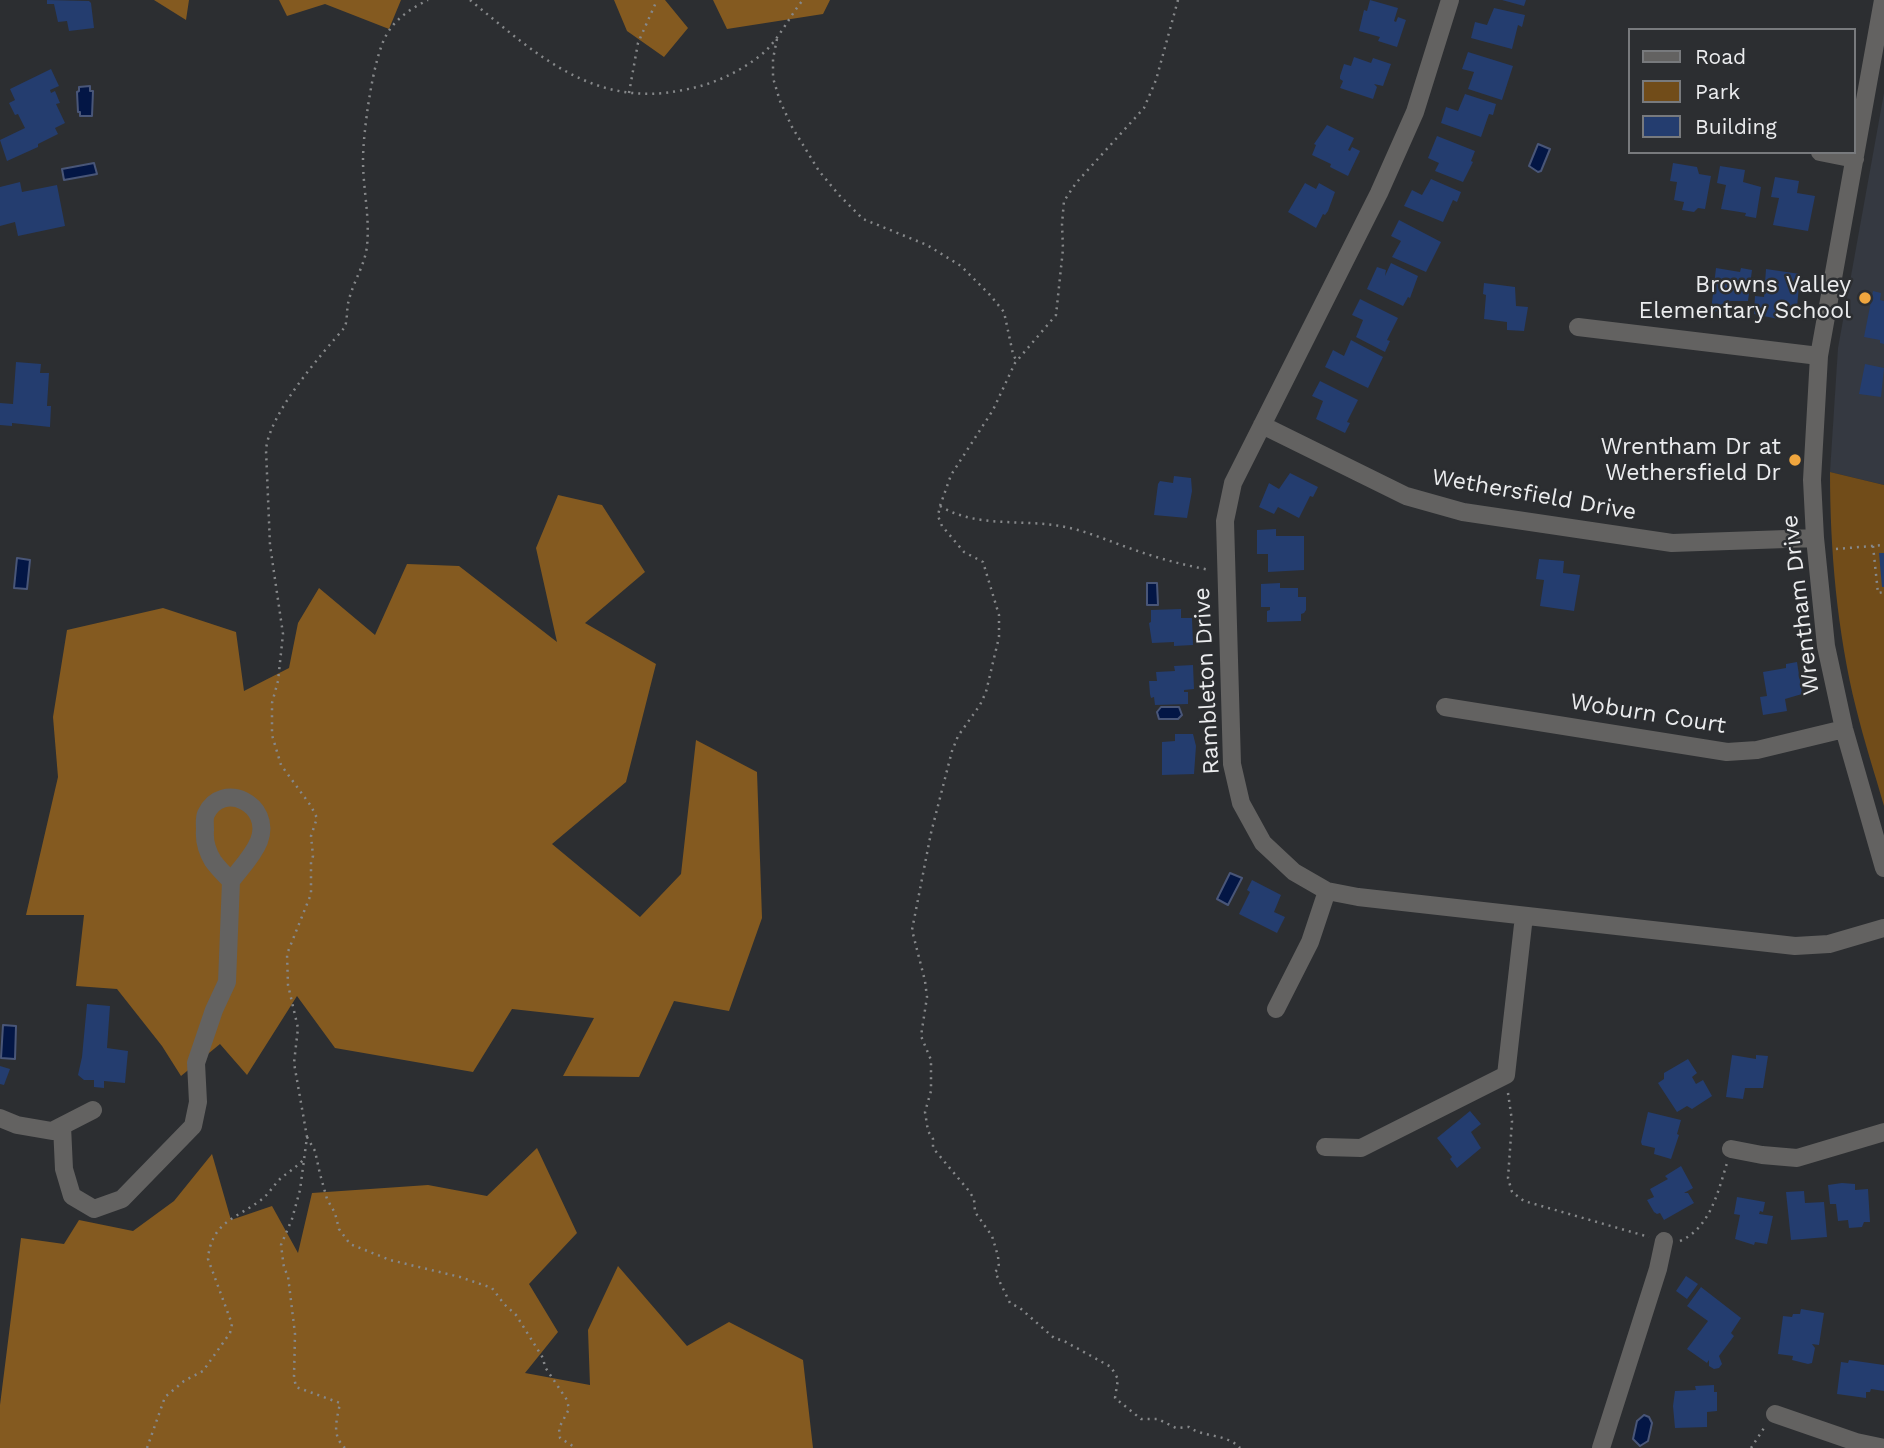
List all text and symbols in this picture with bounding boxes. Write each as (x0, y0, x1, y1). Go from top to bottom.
legend (1629, 28, 1856, 154)
text: Road (1695, 44, 1746, 69)
text: Park (1695, 79, 1740, 104)
text: Building (1695, 114, 1777, 139)
place label: Browns Valley Elementary School (1639, 271, 1851, 325)
marker: Browns Valley Elementary School (1857, 290, 1873, 306)
place label: Wrentham Dr at Wethersfield Dr (1601, 433, 1781, 487)
marker: Wrentham Dr at Wethersfield Dr (1787, 452, 1803, 468)
street label: Wethersfield Drive (1430, 463, 1638, 527)
street label: Wrentham Drive (1776, 513, 1826, 697)
street label: Rambleton Drive (1188, 587, 1226, 775)
street label: Woburn Court (1568, 688, 1728, 740)

